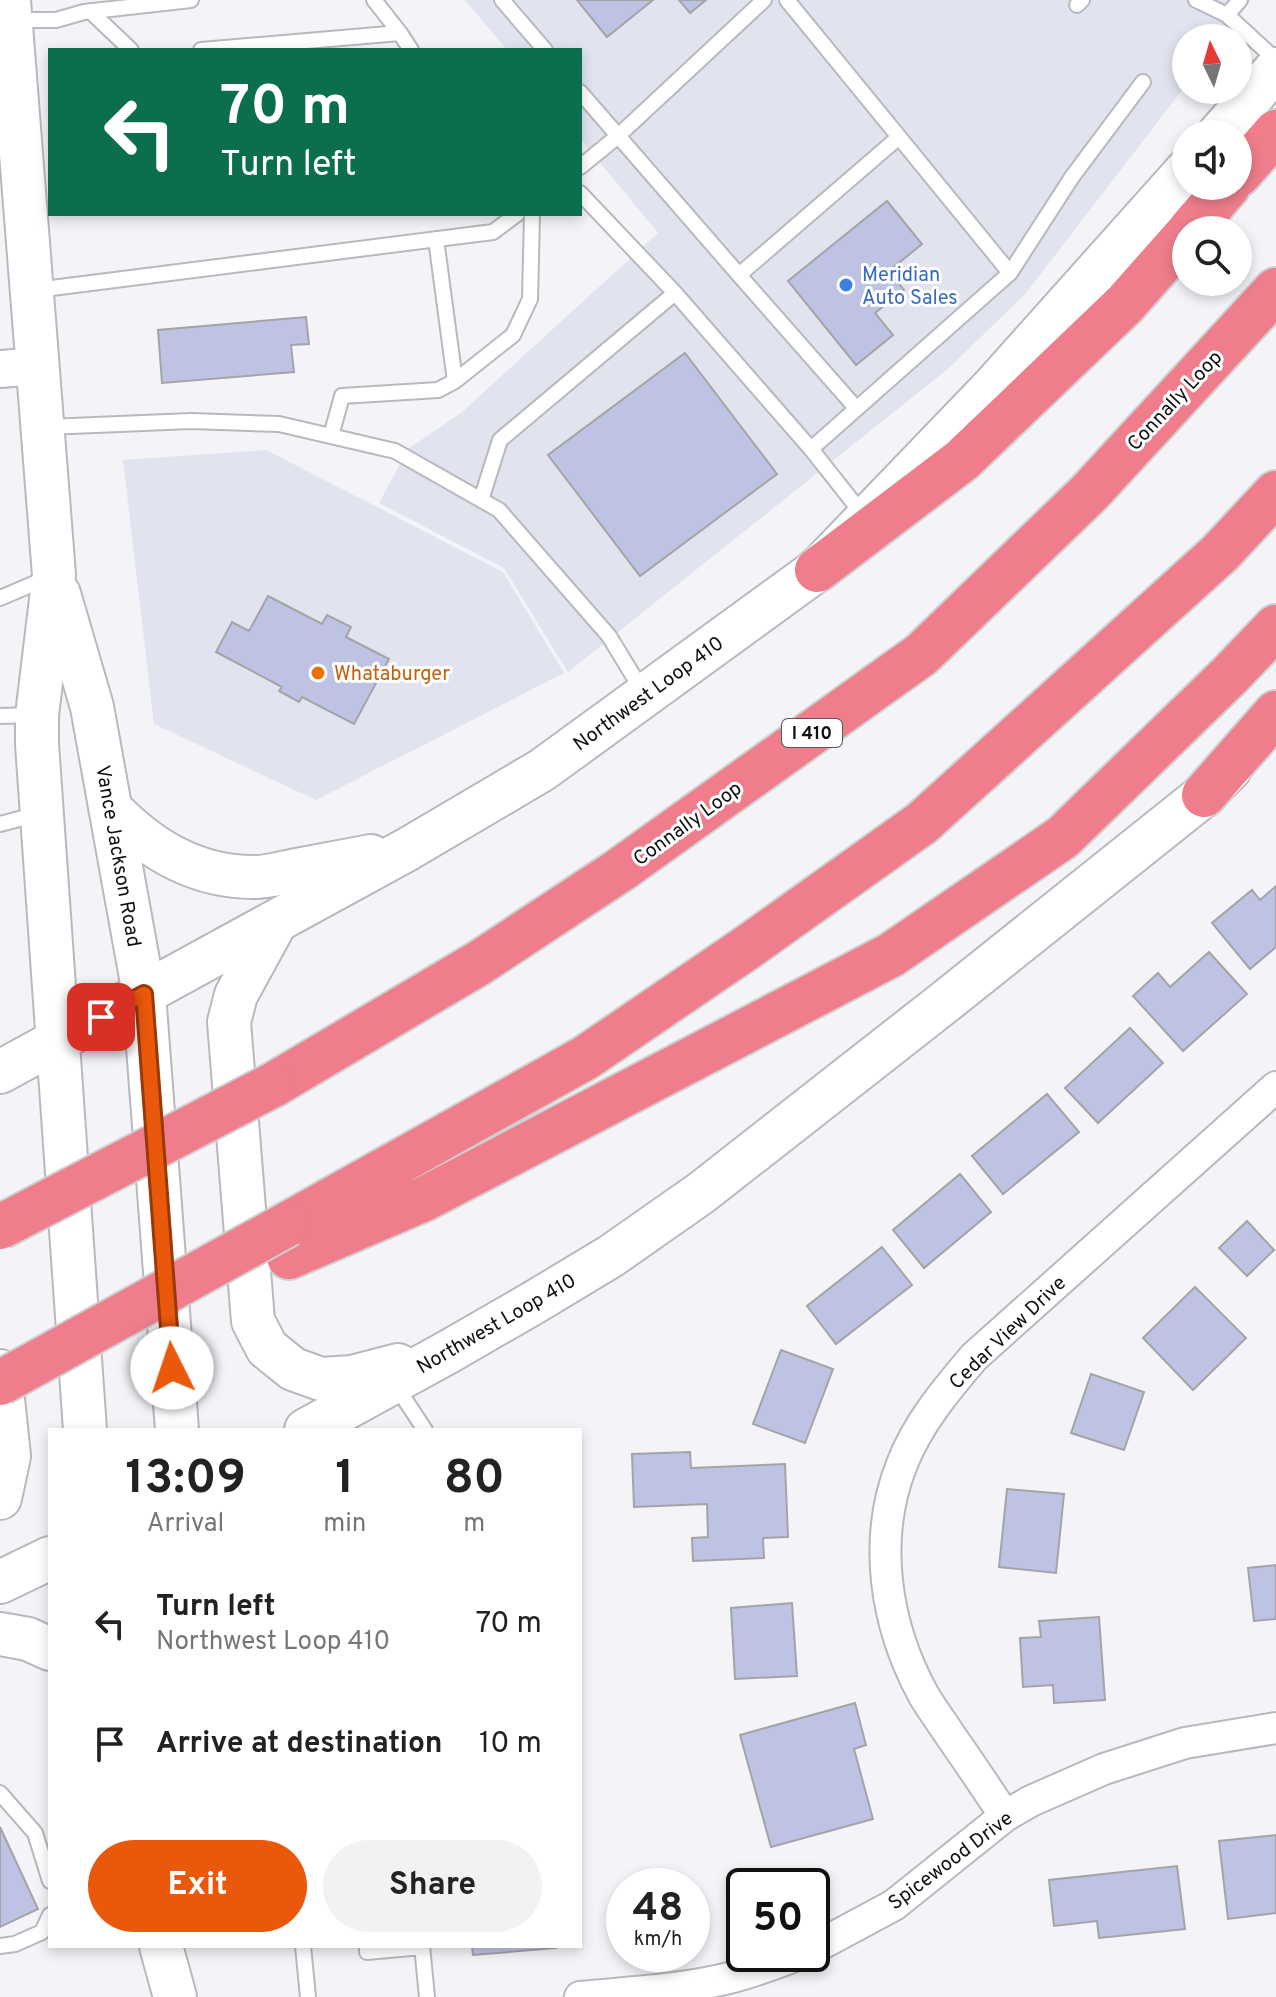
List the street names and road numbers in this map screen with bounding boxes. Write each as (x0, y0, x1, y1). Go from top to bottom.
street label: Connally Loop (1122, 346, 1229, 457)
street label: Northwest Loop 410 (569, 631, 730, 758)
road number: I 410 (782, 719, 842, 747)
street label: Vance Jackson Road (88, 763, 146, 949)
street label: Connally Loop (629, 776, 748, 873)
street label: Northwest Loop 410 (413, 1268, 581, 1381)
street label: Cedar View Drive (944, 1271, 1072, 1396)
street label: Spicewood Drive (884, 1806, 1019, 1917)

